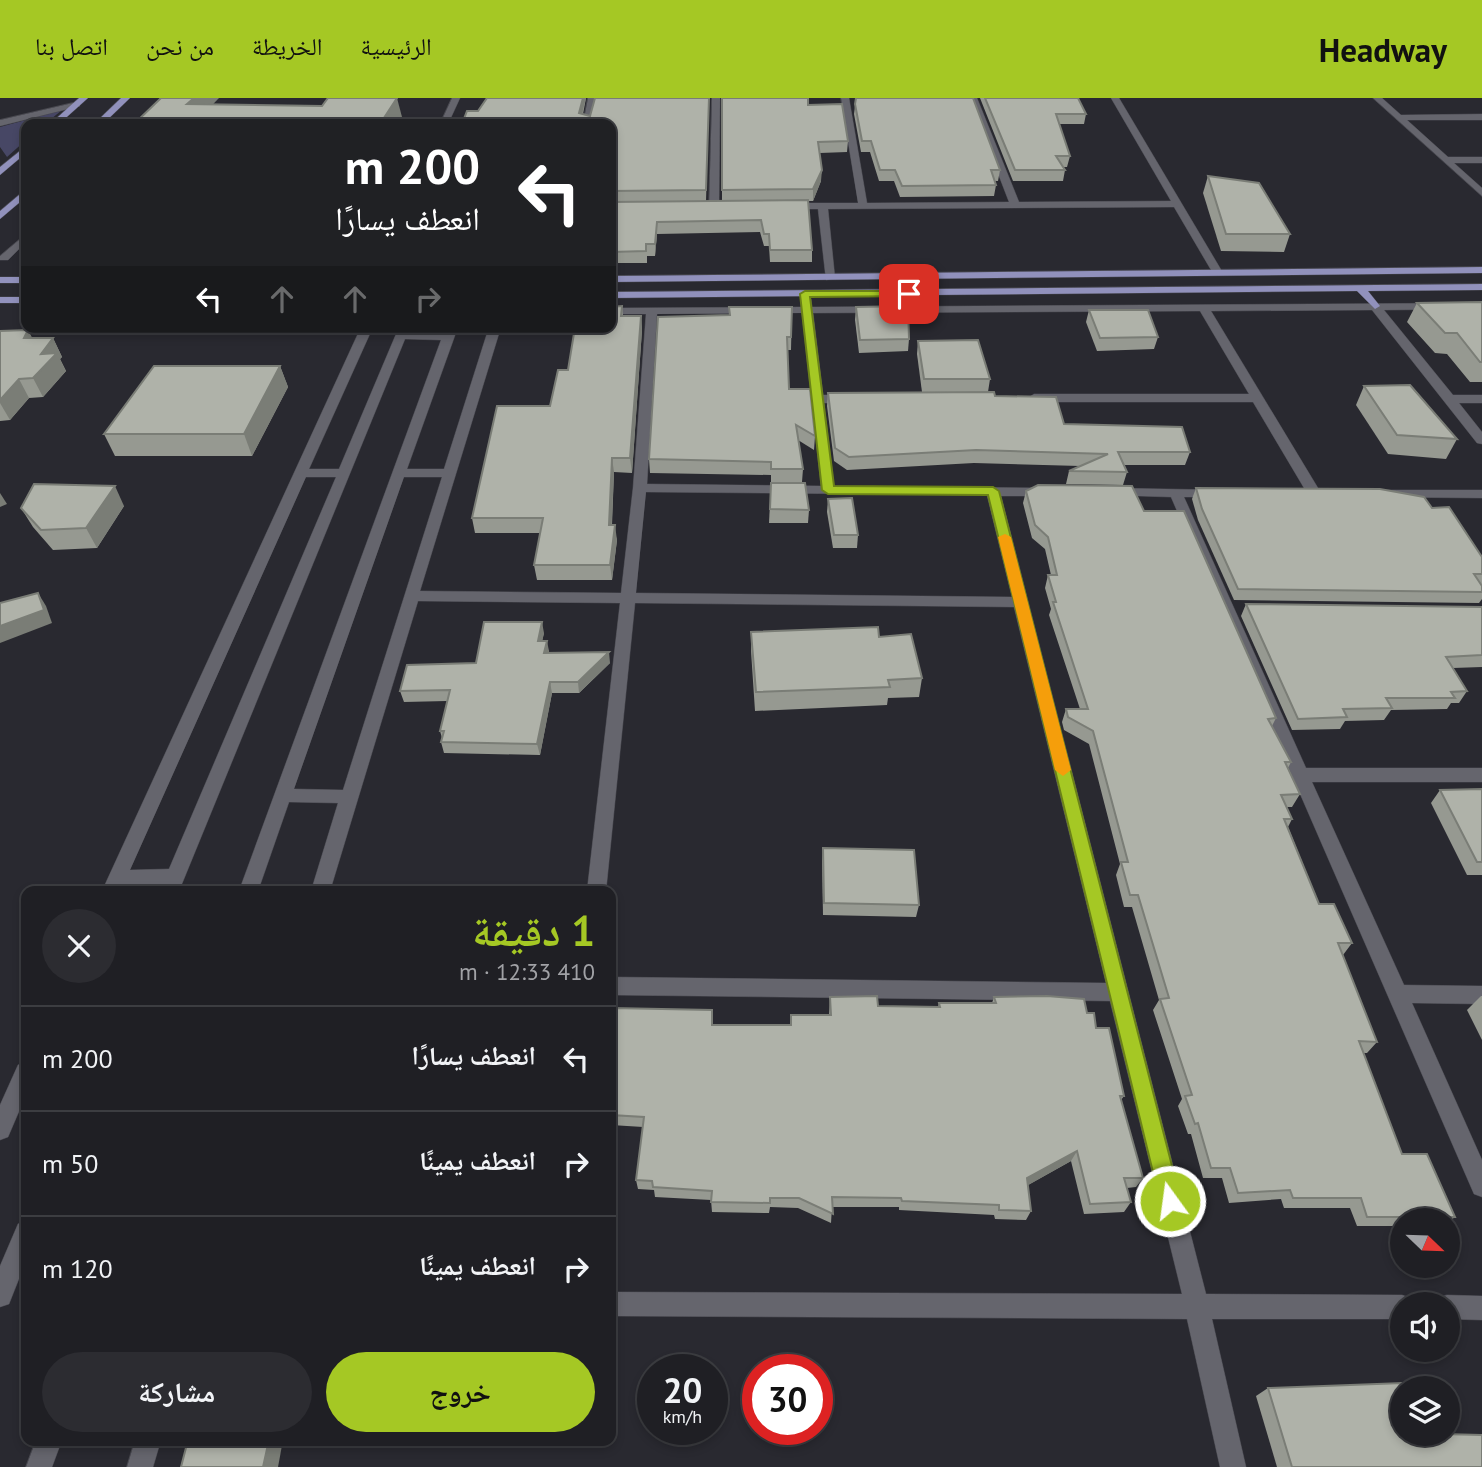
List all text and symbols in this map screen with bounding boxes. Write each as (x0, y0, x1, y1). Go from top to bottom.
text: Headway (1319, 28, 1447, 71)
text: اتصل بنا (35, 31, 108, 62)
text: من نحن (146, 31, 214, 62)
text: الخريطة (252, 31, 323, 62)
text: الرئيسية (361, 31, 432, 62)
text: 200 m (345, 134, 480, 198)
icon: left (504, 147, 595, 238)
text: انعطف يسارًا (335, 197, 480, 239)
pin (879, 264, 939, 324)
icon: arrive (890, 275, 928, 313)
icon: left (190, 280, 228, 318)
icon: ahead (263, 280, 301, 318)
icon: ahead (336, 280, 374, 318)
icon: right (409, 280, 447, 318)
text: 1 دقيقة (472, 903, 595, 958)
button: close (42, 909, 116, 983)
text: 410 m · 12:33 (459, 957, 595, 986)
text: انعطف يسارًا (412, 1039, 536, 1072)
icon: left (557, 1040, 595, 1078)
text: 200 m (42, 1042, 113, 1075)
text: انعطف يمينًا (419, 1144, 536, 1177)
icon: right (557, 1145, 595, 1183)
text: 50 m (42, 1147, 98, 1180)
position arrow (1133, 1164, 1207, 1238)
north arrow (1390, 1208, 1460, 1278)
map controls (1390, 1208, 1460, 1446)
text: انعطف يمينًا (419, 1249, 536, 1282)
icon: right (557, 1250, 595, 1288)
text: 120 m (42, 1252, 113, 1285)
button: sound (1390, 1292, 1460, 1362)
button: مشاركة (42, 1352, 312, 1432)
button: خروج (326, 1352, 595, 1432)
speed limit sign: 30 (742, 1354, 833, 1445)
text: 20 (663, 1367, 702, 1413)
button: layers (1390, 1376, 1460, 1446)
text: km/h (663, 1405, 702, 1428)

